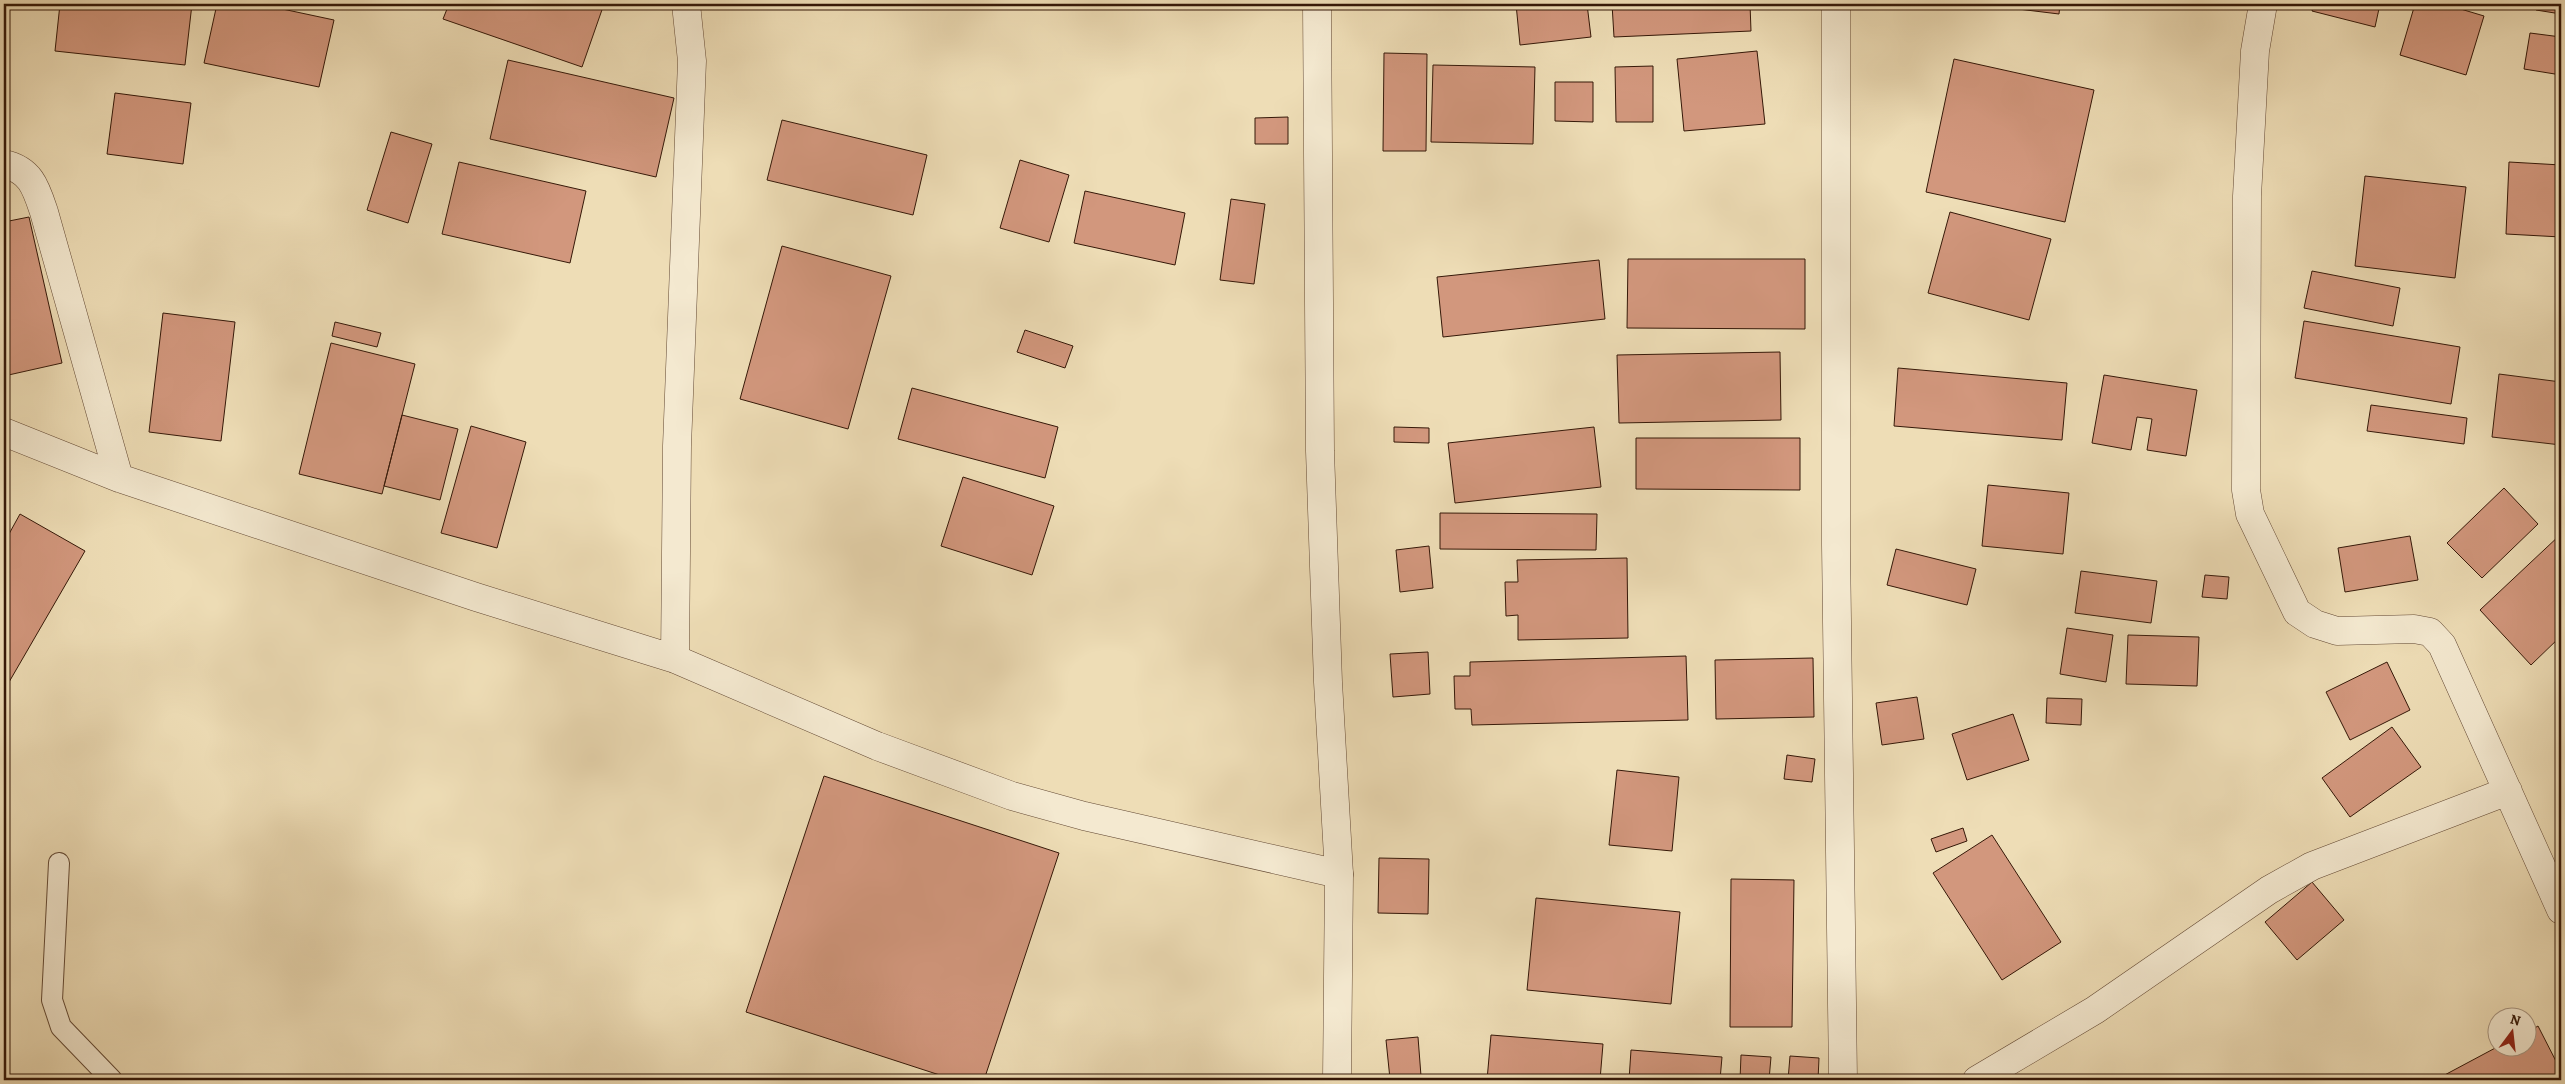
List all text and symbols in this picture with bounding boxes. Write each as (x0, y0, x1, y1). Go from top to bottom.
north arrow (2488, 1006, 2538, 1056)
text: N (2508, 1009, 2523, 1030)

